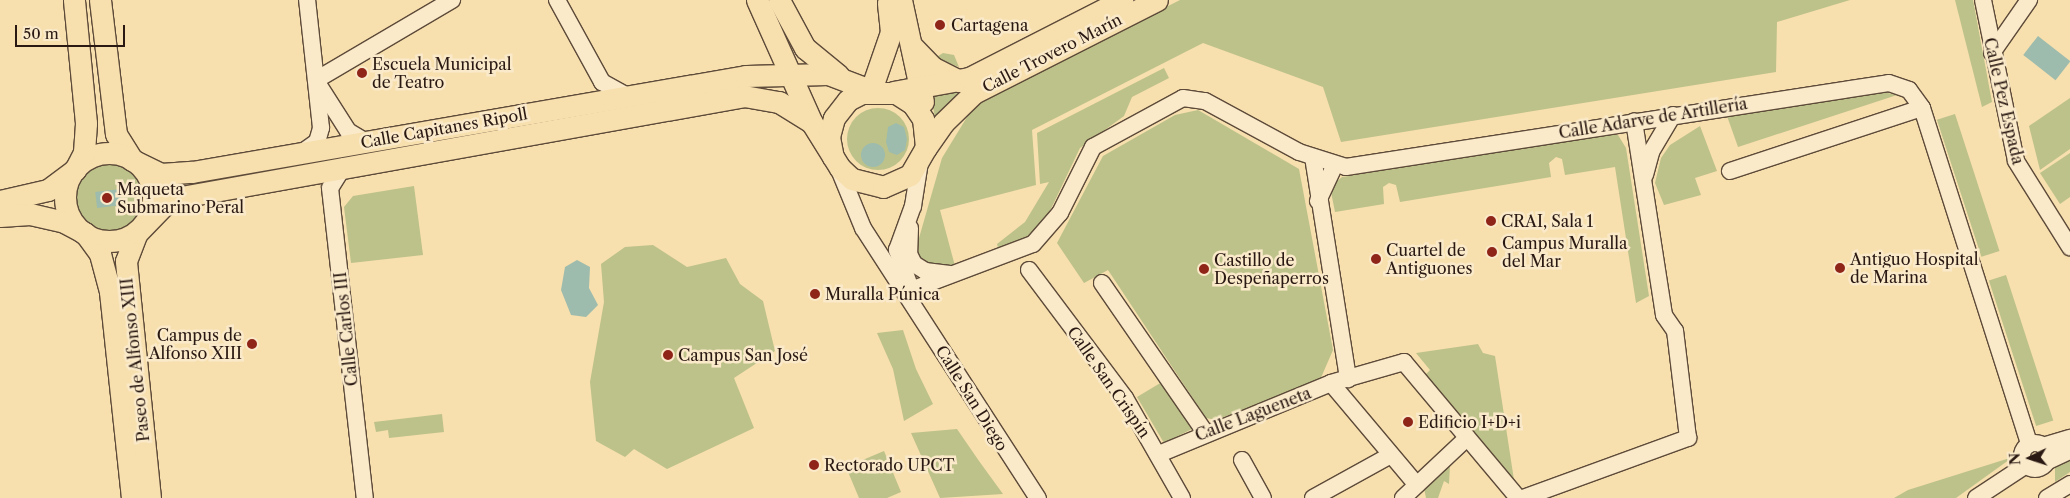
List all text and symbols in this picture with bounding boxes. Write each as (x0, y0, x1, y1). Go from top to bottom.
street label: Calle Trovero Marín (979, 9, 1125, 97)
scale bar (18, 15, 128, 47)
place label: Cartagena (951, 15, 1028, 35)
marker: Cartagena (933, 18, 947, 32)
text: 50 m (23, 24, 59, 43)
street label: Calle Pez Espada (1980, 36, 2028, 166)
place label: Escuela Municipal de Teatro (372, 54, 512, 92)
marker: Escuela Municipal de Teatro (356, 67, 368, 79)
street label: Calle Adarve de Artillería (1557, 93, 1749, 143)
street label: Calle Capitanes Ripoll (359, 104, 529, 152)
place label: Maqueta Submarino Peral (117, 179, 244, 217)
marker: Maqueta Submarino Peral (101, 192, 113, 204)
place label: CRAI, Sala 1 (1501, 211, 1593, 231)
marker: CRAI, Sala 1 (1485, 215, 1497, 227)
place label: Campus Muralla del Mar (1502, 233, 1627, 271)
place label: Cuartel de Antiguones (1386, 240, 1472, 278)
marker: Campus Muralla del Mar (1486, 246, 1498, 258)
place label: Antiguo Hospital de Marina (1850, 249, 1978, 287)
place label: Castillo de Despeñaperros (1214, 250, 1329, 288)
marker: Cuartel de Antiguones (1370, 253, 1382, 265)
marker: Antiguo Hospital de Marina (1834, 262, 1846, 274)
marker: Castillo de Despeñaperros (1198, 263, 1210, 275)
street label: Calle Carlos III (330, 271, 362, 387)
street label: Paseo de Alfonso XIII (117, 277, 153, 443)
place label: Muralla Púnica (825, 284, 940, 304)
marker: Muralla Púnica (809, 288, 821, 300)
street label: Calle San Crispín (1063, 323, 1155, 441)
place label: Campus de Alfonso XIII (148, 325, 242, 363)
marker: Campus de Alfonso XIII (246, 338, 258, 350)
street label: Calle San Diego (932, 342, 1012, 454)
place label: Campus San José (678, 345, 808, 365)
marker: Campus San José (662, 349, 674, 361)
street label: Calle Lagueneta (1192, 383, 1314, 445)
place label: Edificio I+D+i (1418, 412, 1521, 432)
marker: Edificio I+D+i (1402, 416, 1414, 428)
north arrow (2005, 433, 2055, 483)
text: N (2006, 452, 2024, 466)
place label: Rectorado UPCT (824, 455, 955, 475)
marker: Rectorado UPCT (808, 459, 820, 471)

